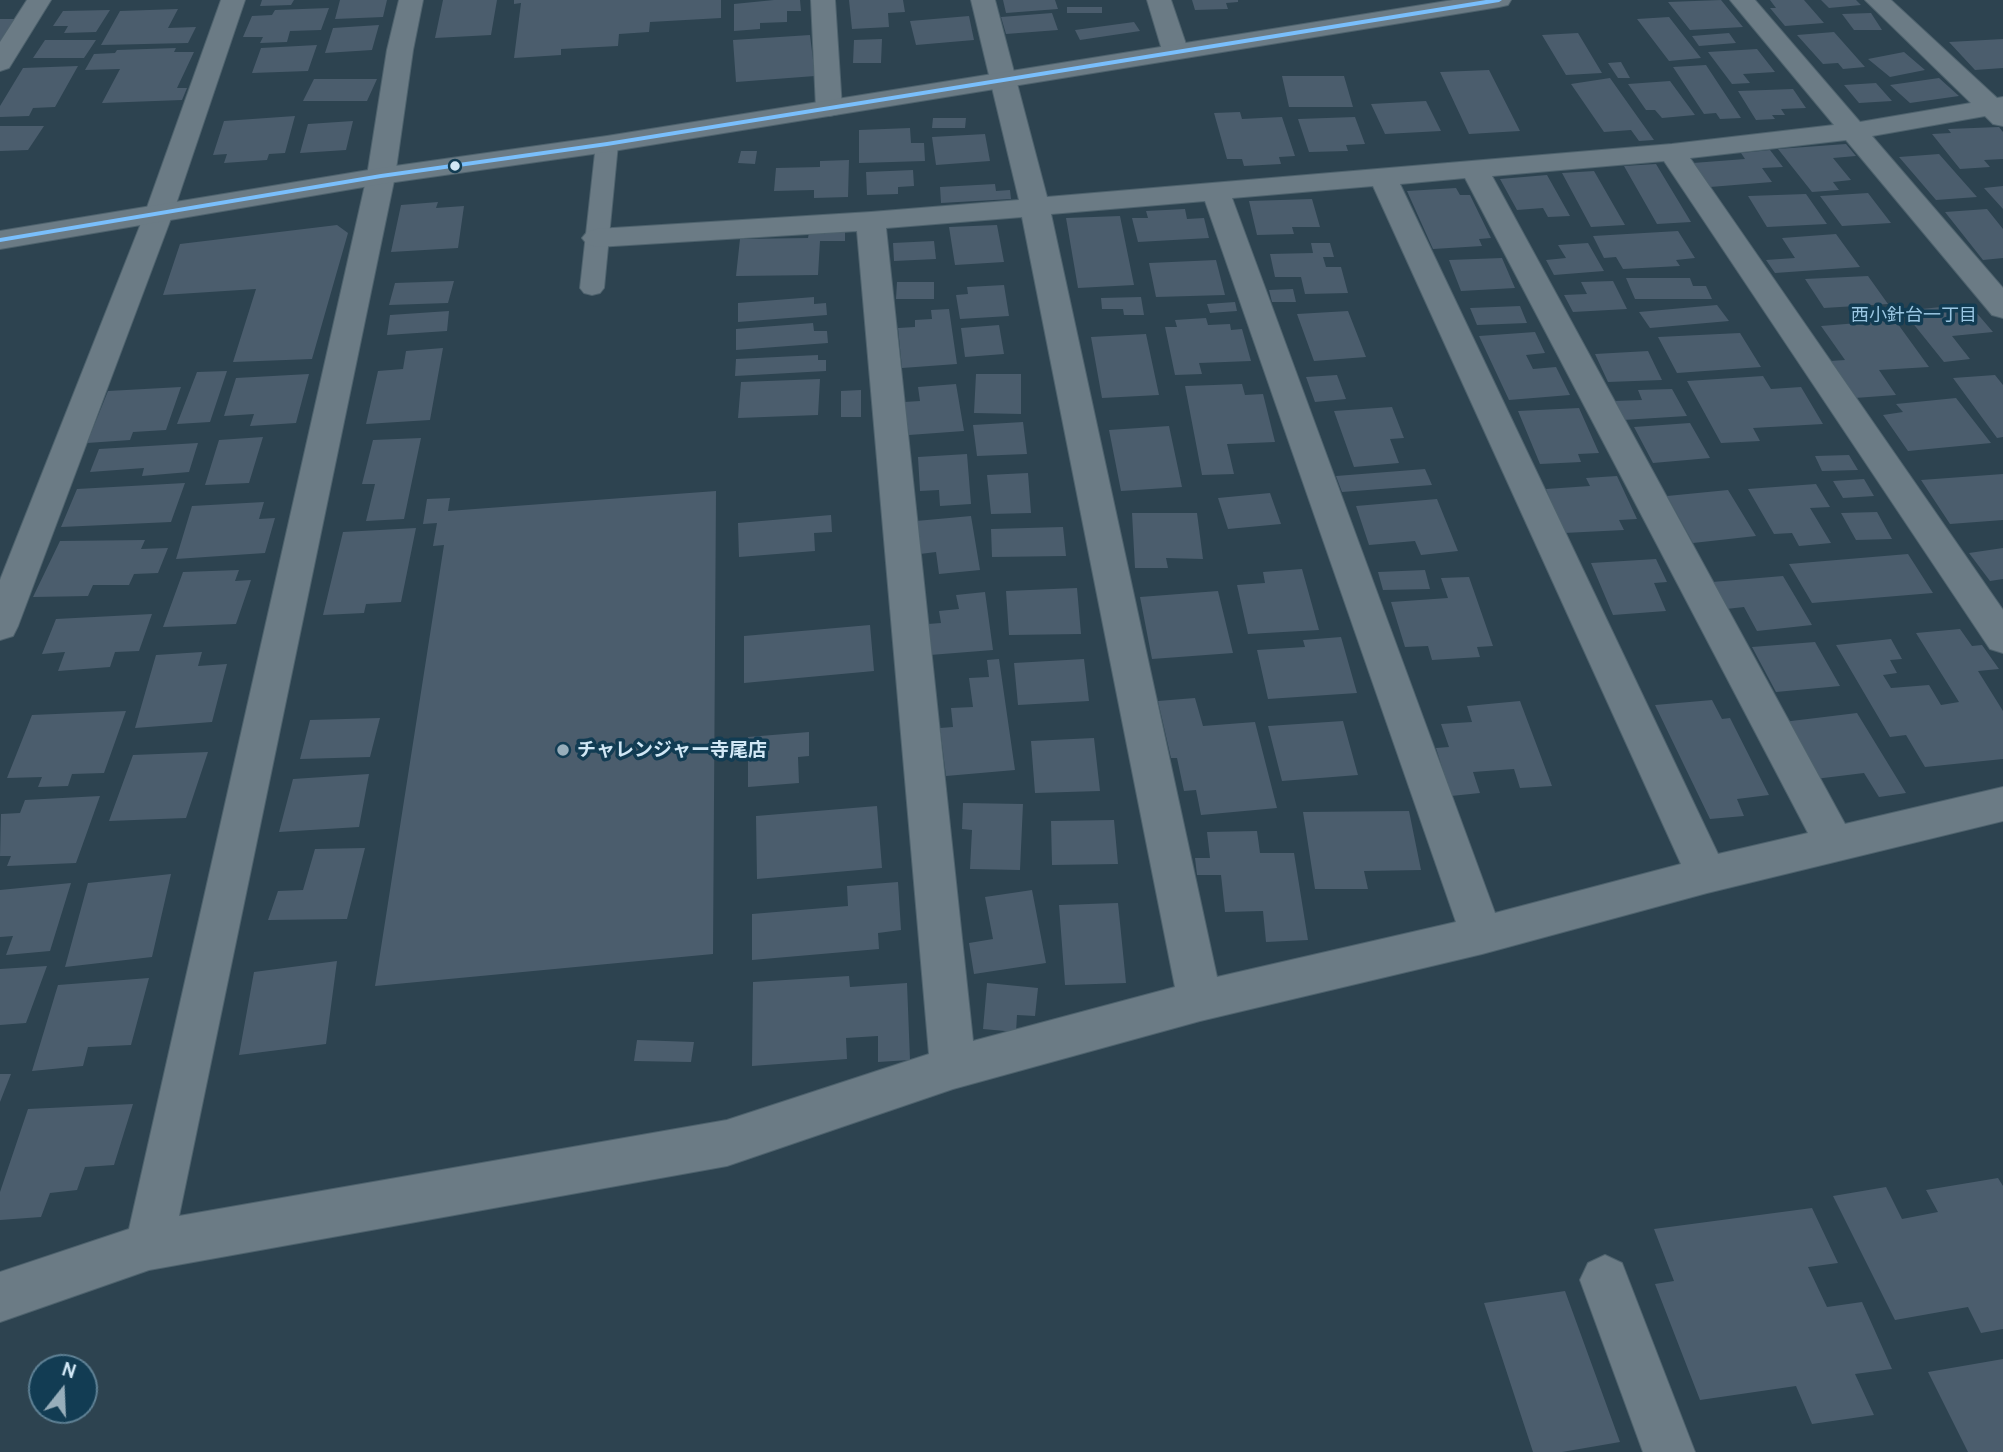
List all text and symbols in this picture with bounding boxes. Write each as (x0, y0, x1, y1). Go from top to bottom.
unlabelled marker (448, 159, 462, 173)
district label: 西小針台一丁目 (1851, 305, 1977, 327)
place label: チャレンジャー寺尾店 (577, 739, 767, 761)
marker: チャレンジャー寺尾店 (555, 742, 571, 758)
north arrow (28, 1354, 98, 1424)
text: N (59, 1357, 79, 1383)

